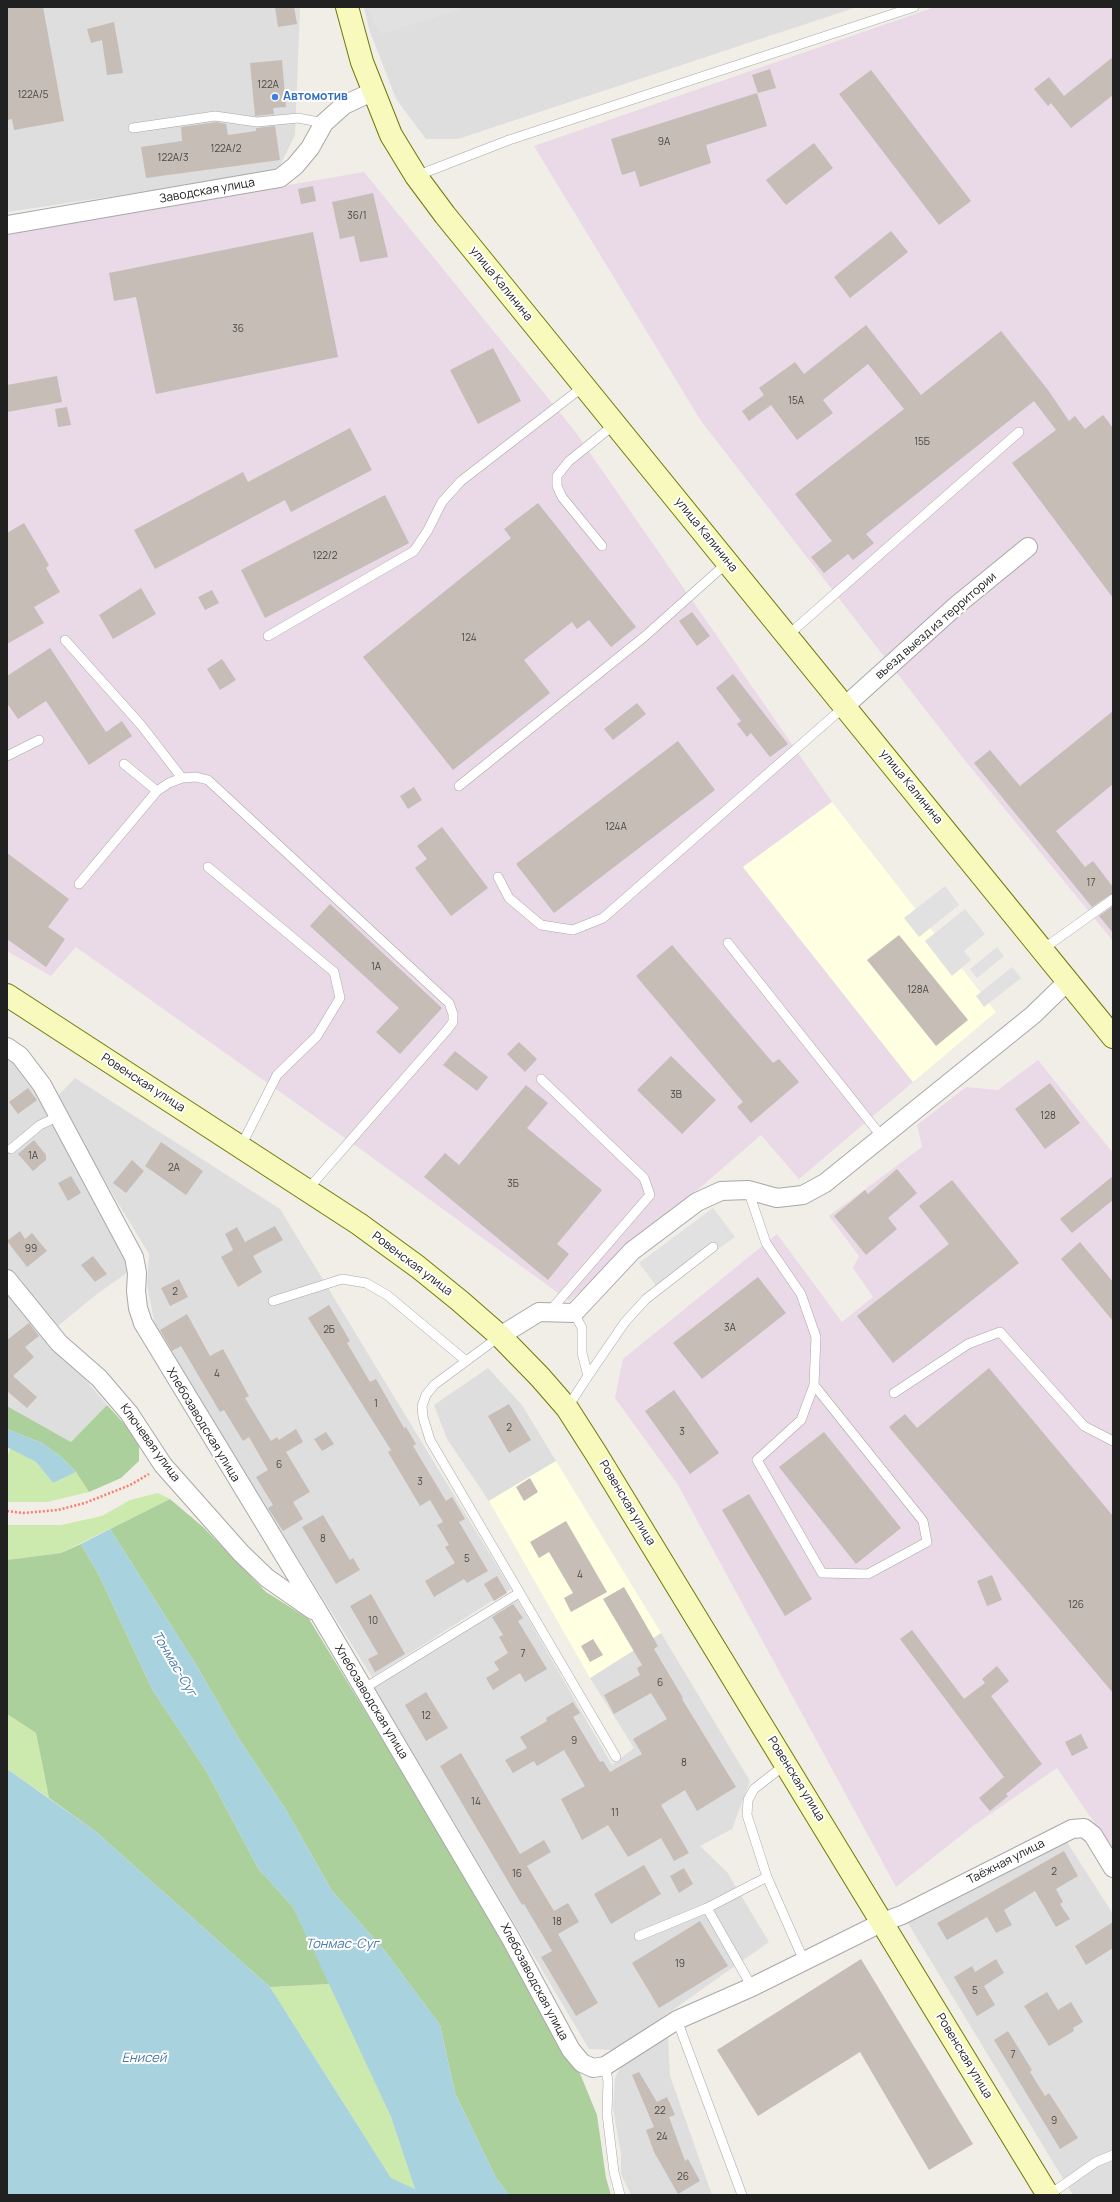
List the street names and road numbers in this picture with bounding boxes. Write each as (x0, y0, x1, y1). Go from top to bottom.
street label: Заводская улица (158, 176, 256, 206)
street label: улица Калинина (467, 244, 535, 324)
street label: улица Калинина (672, 495, 740, 575)
street label: въезд выезд из территории (873, 569, 999, 683)
street label: улица Калинина (877, 747, 945, 827)
street label: Ровенская улица (98, 1051, 188, 1115)
street label: Ровенская улица (369, 1229, 455, 1299)
street label: Хлебозаводская улица (163, 1365, 243, 1485)
street label: Ключевая улица (117, 1401, 183, 1485)
street label: Ровенская улица (596, 1458, 658, 1548)
street label: Хлебозаводская улица (331, 1642, 411, 1762)
street label: Ровенская улица (764, 1734, 828, 1824)
street label: Таёжная улица (965, 1836, 1047, 1888)
street label: Хлебозаводская улица (497, 1921, 571, 2043)
street label: Ровенская улица (933, 2011, 995, 2101)

